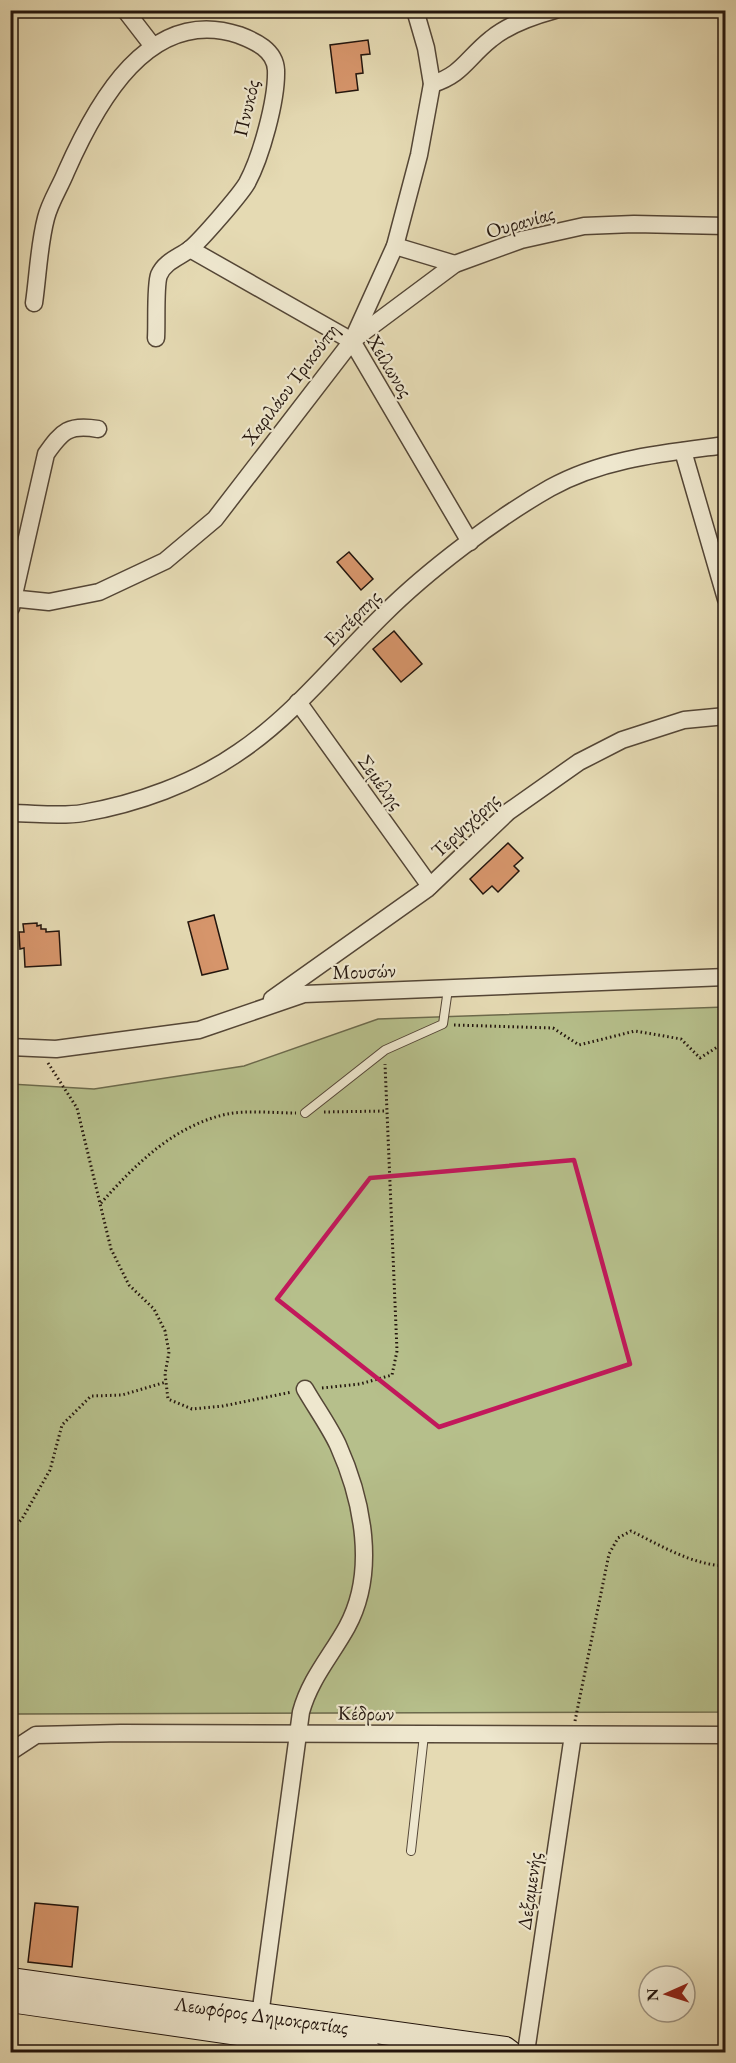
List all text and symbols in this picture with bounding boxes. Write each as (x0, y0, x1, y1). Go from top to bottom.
street label: Πνυκός (227, 77, 265, 139)
street label: Ουρανίας (483, 200, 557, 244)
street label: Χαριλάου Τρικούπη (235, 318, 344, 451)
street label: Χείλωνος (361, 329, 419, 402)
street label: Ευτέρπης (318, 584, 386, 652)
street label: Σεμέλης (352, 749, 410, 815)
street label: Τερψιχόρης (425, 787, 505, 863)
street label: Μουσών (332, 957, 396, 985)
street label: Κέδρων (338, 1700, 394, 1726)
street label: Δεξαμενής (511, 1850, 547, 1932)
north arrow (637, 1964, 697, 2024)
text: N (642, 1988, 663, 2002)
street label: Λεωφόρος Δημοκρατίας (172, 1990, 350, 2040)

